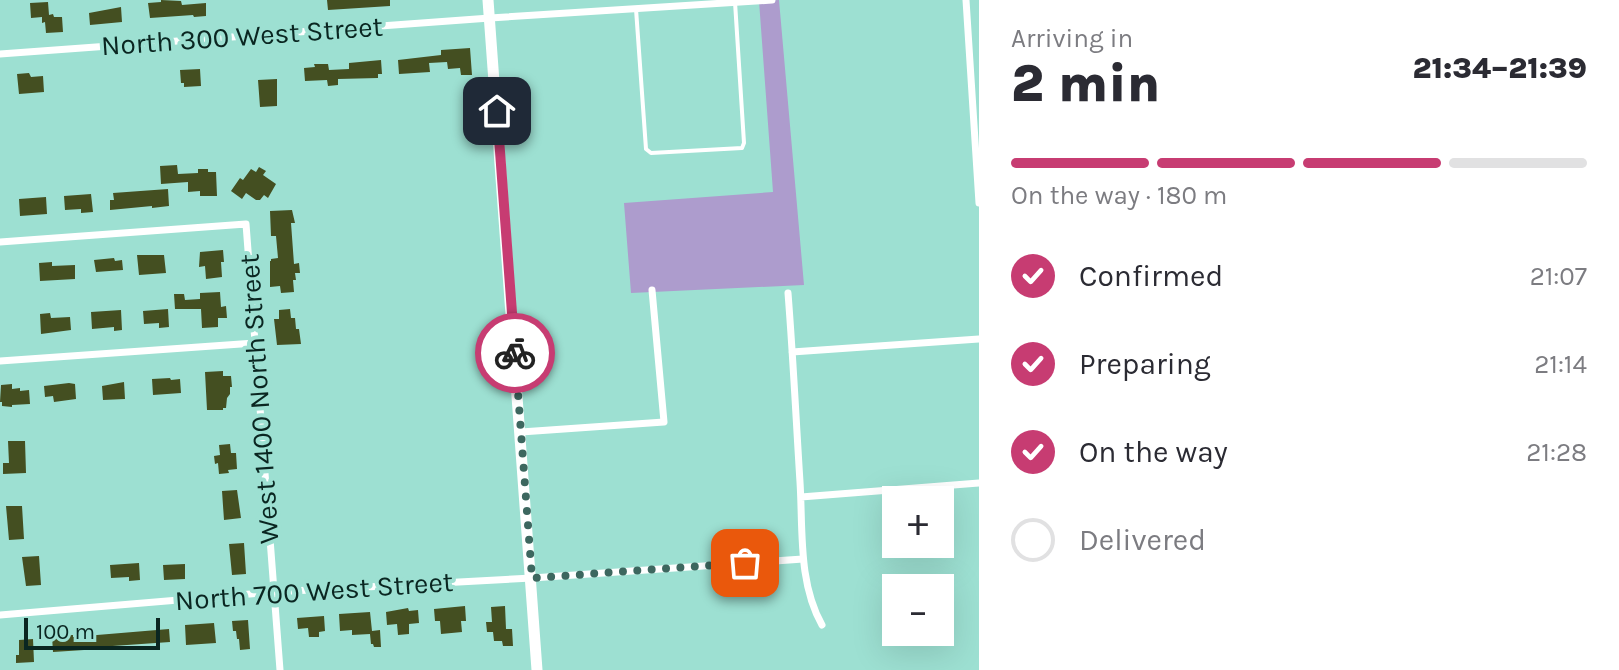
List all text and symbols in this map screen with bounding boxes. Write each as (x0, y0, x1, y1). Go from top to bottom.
street label: North 300 West Street (100, 10, 384, 62)
text: Arriving in (1011, 23, 1133, 54)
text: 21:34–21:39 (1412, 50, 1587, 86)
text: 2 min (1011, 53, 1160, 114)
pin (463, 77, 531, 145)
icon: home (475, 89, 519, 133)
text: On the way · 180 m (1011, 180, 1227, 211)
street label: West 1400 North Street (232, 253, 286, 545)
icon: check (1011, 254, 1055, 298)
text: Confirmed (1079, 258, 1223, 294)
text: 21:07 (1530, 261, 1587, 292)
courier (475, 313, 555, 393)
icon: bike (493, 331, 537, 375)
icon: check (1011, 342, 1055, 386)
text: Preparing (1079, 346, 1211, 382)
text: 21:14 (1534, 349, 1587, 380)
icon: check (1011, 430, 1055, 474)
text: On the way (1079, 434, 1228, 470)
text: 21:28 (1526, 437, 1587, 468)
map controls (882, 486, 954, 646)
button: + (882, 486, 954, 558)
text: Delivered (1079, 522, 1206, 558)
pin (711, 529, 779, 597)
icon: bag (723, 541, 767, 585)
street label: North 700 West Street (174, 565, 454, 617)
button: − (882, 574, 954, 646)
scale bar (24, 614, 160, 650)
text: 100 m (36, 619, 95, 645)

